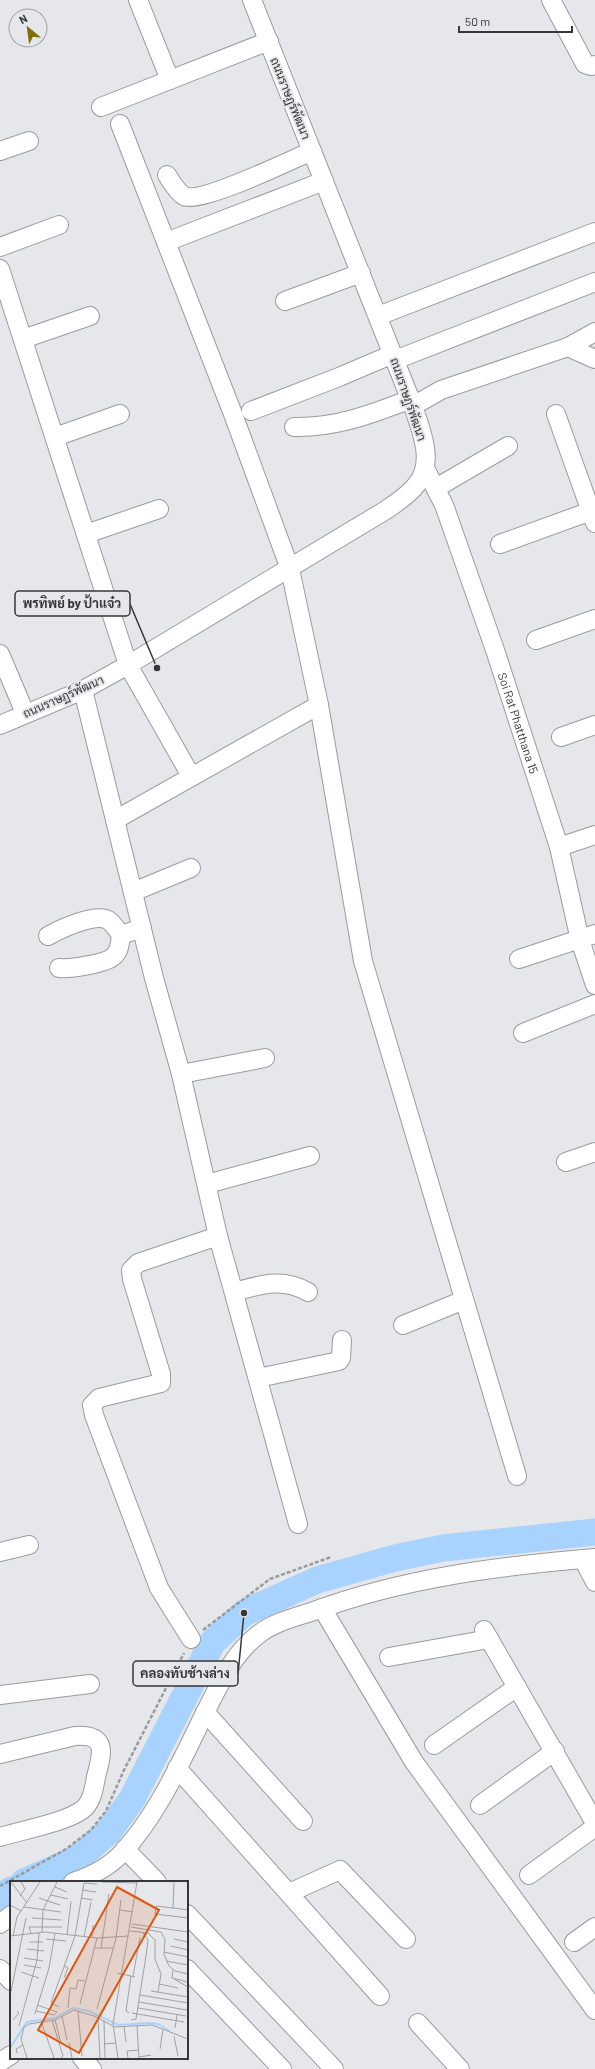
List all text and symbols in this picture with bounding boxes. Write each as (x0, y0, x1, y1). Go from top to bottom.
north arrow (8, 8, 48, 48)
scale bar (459, 8, 572, 34)
text: N (17, 11, 29, 26)
text: 50 m (465, 14, 490, 28)
street label: ถนนราษฏร์พัฒนา (266, 55, 314, 142)
street label: ถนนราษฏร์พัฒนา (386, 355, 430, 443)
callout: พรทิพย์ by ป้าแจ๋ว (15, 591, 130, 616)
text: พรทิพย์ by ป้าแจ๋ว (23, 594, 121, 611)
street label: Soi Rat Phatthana 15 (496, 671, 542, 775)
street label: ถนนราษฏร์พัฒนา (20, 672, 107, 722)
callout: คลองทับช้างล่าง (133, 1661, 238, 1686)
text: คลองทับช้างล่าง (140, 1665, 230, 1681)
inset map (10, 1881, 188, 2059)

